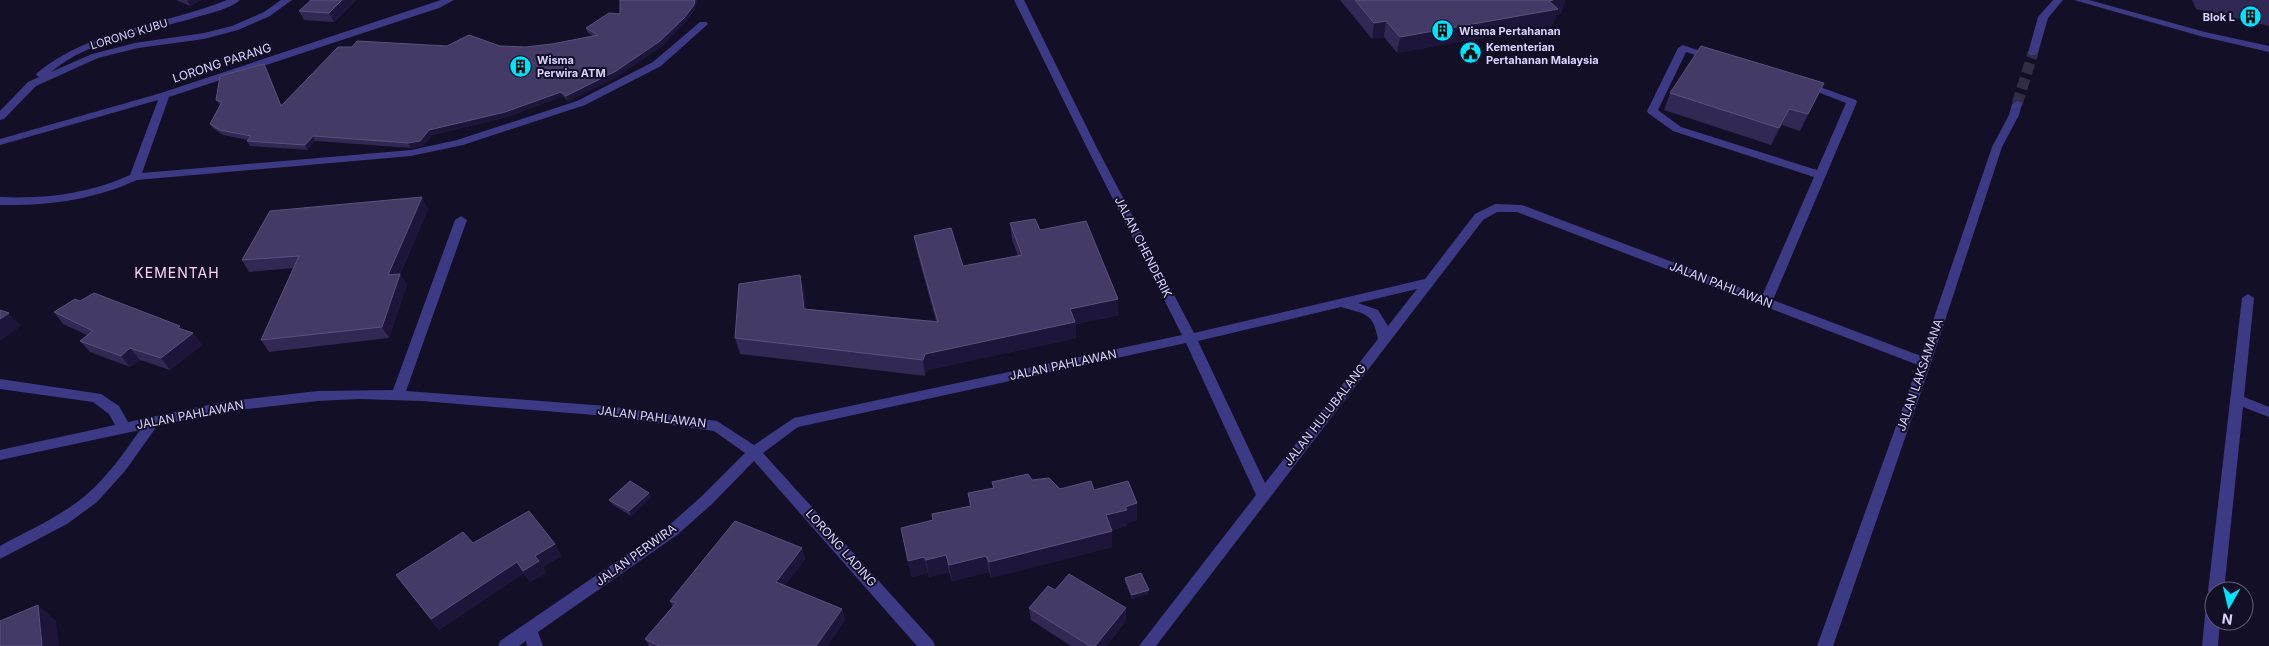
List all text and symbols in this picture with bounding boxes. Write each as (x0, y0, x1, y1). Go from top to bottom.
building icon: Blok L (2239, 5, 2263, 29)
place label: Blok L (2203, 10, 2235, 24)
street label: LORONG KUBU (89, 16, 169, 52)
building icon: Wisma Pertahanan (1431, 19, 1455, 43)
place label: Wisma Pertahanan (1459, 24, 1561, 38)
street label: LORONG PARANG (171, 39, 273, 86)
place label: Kementerian Pertahanan Malaysia (1486, 40, 1599, 67)
public building icon: Kementerian Pertahanan Malaysia (1458, 41, 1482, 65)
place label: Wisma Perwira ATM (537, 53, 606, 80)
building icon: Wisma Perwira ATM (509, 54, 533, 78)
street label: JALAN CHENDERIK (1112, 194, 1175, 300)
street label: JALAN PAHLAWAN (1668, 258, 1775, 311)
district label: KEMENTAH (134, 264, 220, 281)
street label: JALAN LAKSAMANA (1893, 317, 1946, 433)
street label: JALAN PAHLAWAN (1008, 346, 1118, 383)
street label: JALAN HULUBALANG (1280, 361, 1369, 469)
street label: JALAN PAHLAWAN (135, 397, 245, 432)
street label: JALAN PAHLAWAN (597, 402, 707, 431)
street label: LORONG LADING (803, 506, 880, 589)
street label: JALAN PERWIRA (592, 520, 679, 589)
north arrow (2204, 581, 2254, 631)
text: N (2221, 610, 2234, 629)

